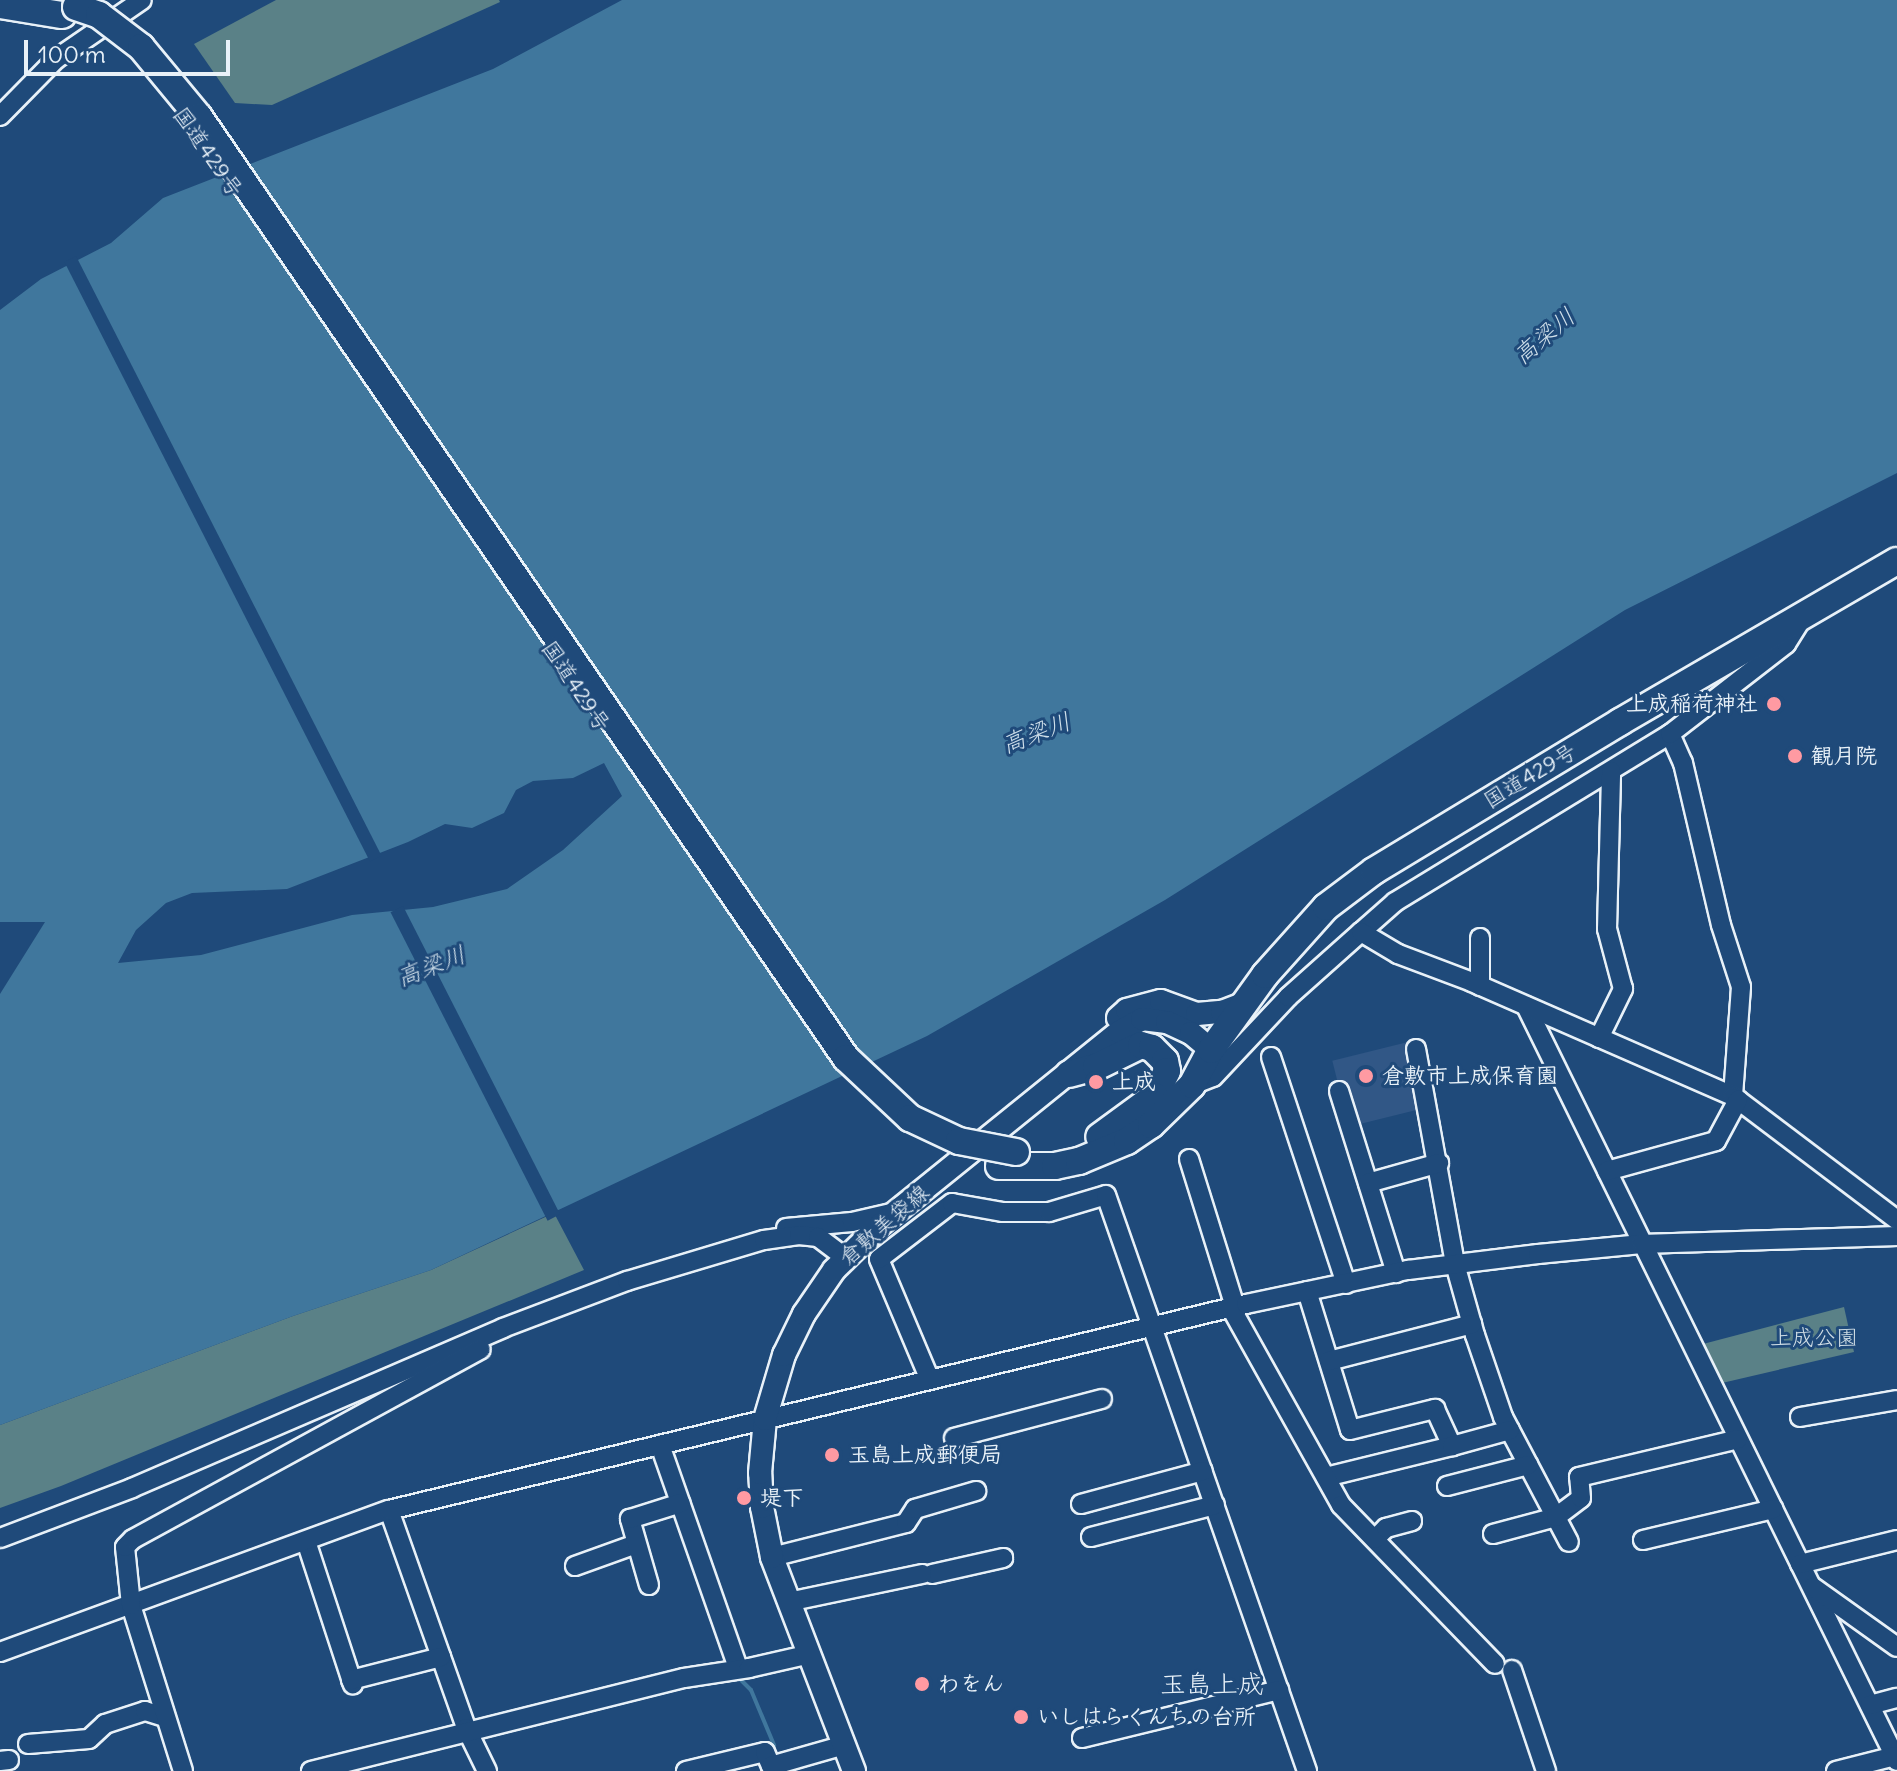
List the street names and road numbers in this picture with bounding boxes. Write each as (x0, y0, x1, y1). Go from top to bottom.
street label: 国道429号 (168, 102, 248, 202)
street label: 国道429号 (536, 636, 616, 736)
street label: 国道429号 (1479, 738, 1581, 814)
street label: 倉敷美袋線 (834, 1179, 934, 1271)

